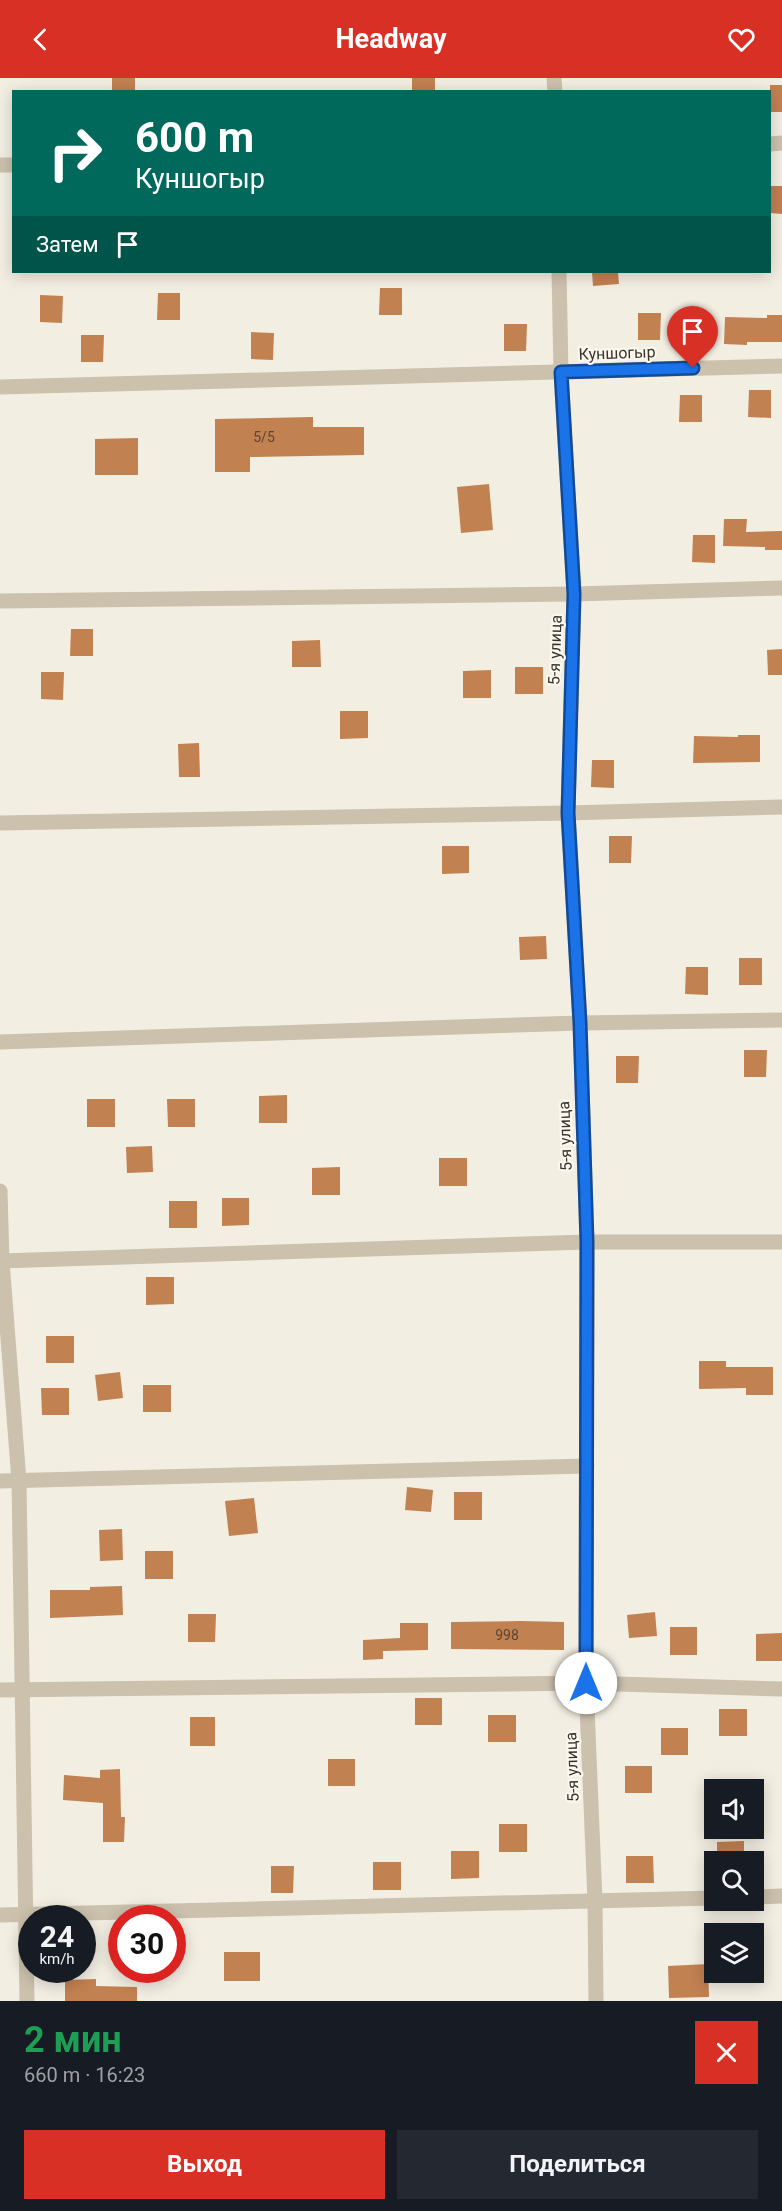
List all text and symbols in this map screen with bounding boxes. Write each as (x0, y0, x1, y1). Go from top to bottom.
icon: back (24, 23, 57, 56)
text: Headway (336, 23, 446, 55)
icon: heart (725, 23, 758, 56)
text: 600 m (135, 113, 254, 162)
icon: right (36, 114, 114, 192)
text: Куншогыр (135, 163, 265, 195)
icon: arrive (111, 228, 144, 261)
text: Затем (36, 232, 99, 257)
pin (667, 306, 718, 368)
icon: arrive (676, 315, 709, 348)
street label: Куншогыр (578, 342, 656, 364)
house number: 5/5 (253, 429, 275, 445)
street label: 5-я улица (544, 615, 566, 685)
street label: 5-я улица (554, 1101, 576, 1171)
house number: 998 (495, 1627, 519, 1643)
position arrow (554, 1651, 618, 1715)
street label: 5-я улица (561, 1732, 583, 1802)
map controls (704, 1779, 764, 1983)
button: sound (704, 1779, 764, 1839)
button: search (704, 1851, 764, 1911)
speed limit sign: 30 (108, 1905, 186, 1983)
text: 24 (40, 1919, 74, 1954)
button: layers (704, 1923, 764, 1983)
text: km/h (39, 1950, 75, 1968)
text: 2 мин (24, 2019, 122, 2061)
button: close (695, 2021, 758, 2084)
text: 660 m · 16:23 (24, 2063, 145, 2087)
button: Выход (24, 2130, 385, 2199)
button: Поделиться (397, 2130, 758, 2199)

